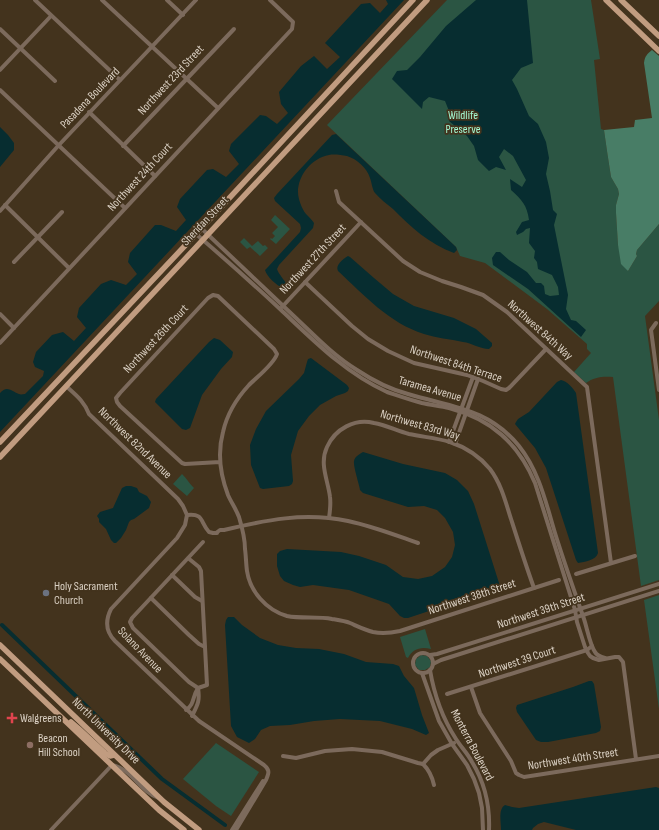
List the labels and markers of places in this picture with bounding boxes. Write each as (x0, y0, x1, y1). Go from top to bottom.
place label: Holy Sacrament Church (54, 579, 118, 608)
marker: Holy Sacrament Church (41, 588, 51, 598)
place label: Walgreens (20, 711, 61, 726)
marker: Walgreens (7, 713, 17, 723)
place label: Beacon Hill School (38, 731, 80, 760)
marker: Beacon Hill School (25, 740, 35, 750)

